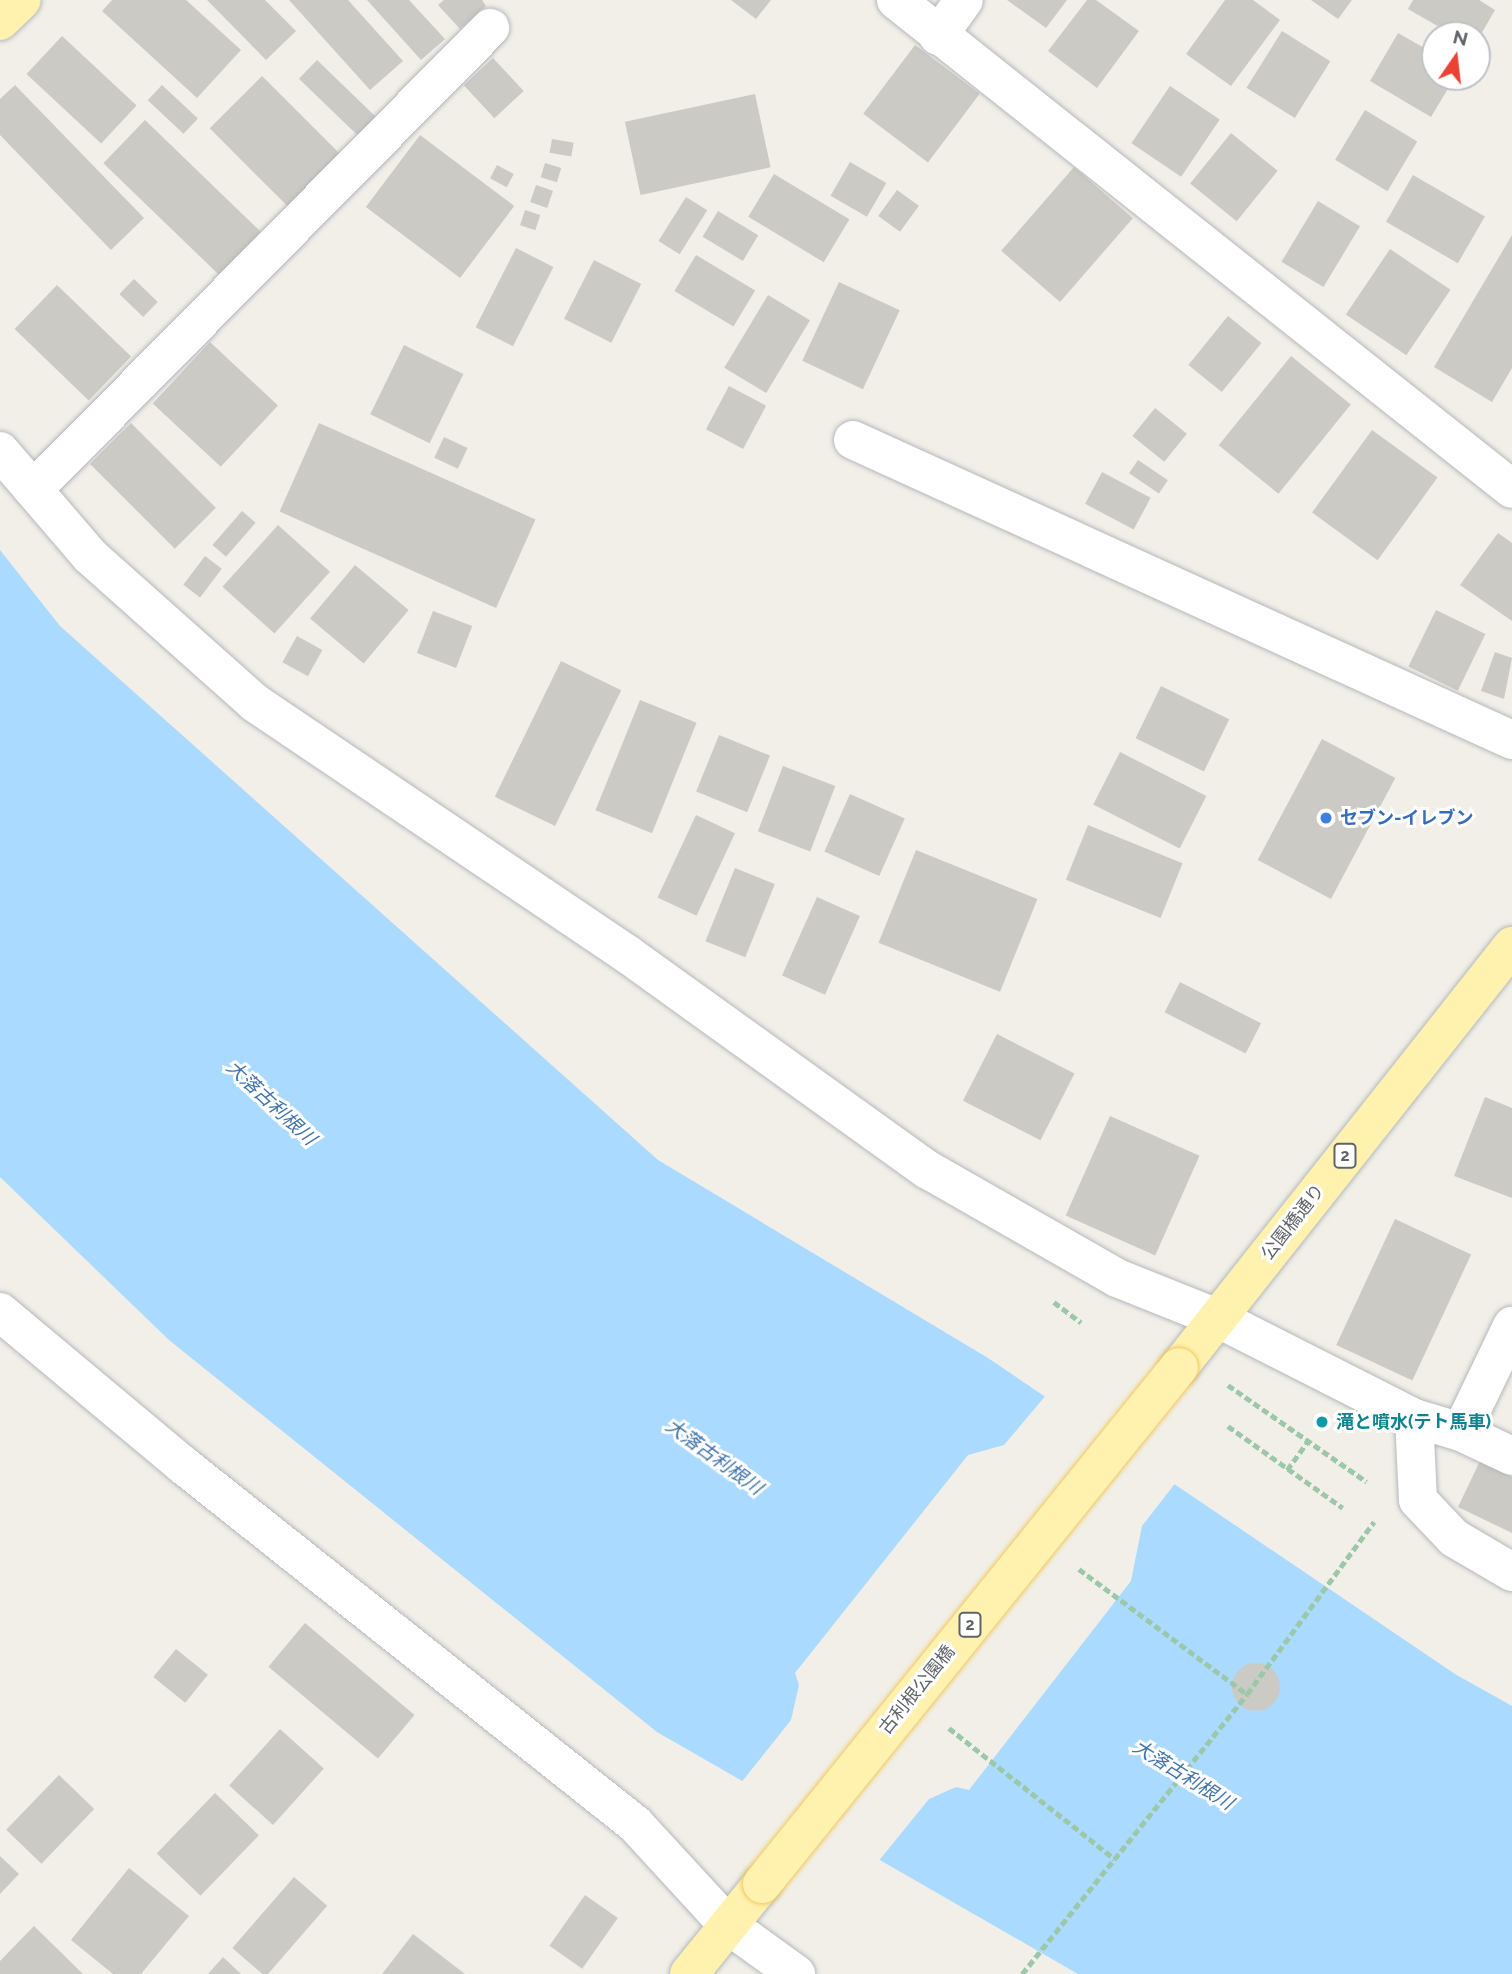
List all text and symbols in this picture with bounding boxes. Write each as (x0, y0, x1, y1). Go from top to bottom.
north arrow (1421, 21, 1491, 91)
text: N (1451, 25, 1470, 50)
place label: セブン-イレブン (1340, 807, 1474, 829)
marker: セブン-イレブン (1318, 810, 1334, 826)
water label: 大落古利根川 (222, 1056, 320, 1150)
road number: 2 (1333, 1144, 1357, 1168)
street label: 公園橋通り (1257, 1180, 1329, 1264)
place label: 滝と噴水(テト馬車) (1336, 1411, 1491, 1433)
water label: 大落古利根川 (661, 1414, 767, 1500)
marker: 滝と噴水(テト馬車) (1314, 1414, 1330, 1430)
road number: 2 (958, 1612, 982, 1638)
street label: 古利根公園橋 (875, 1641, 959, 1739)
water label: 大落古利根川 (1129, 1735, 1237, 1815)

